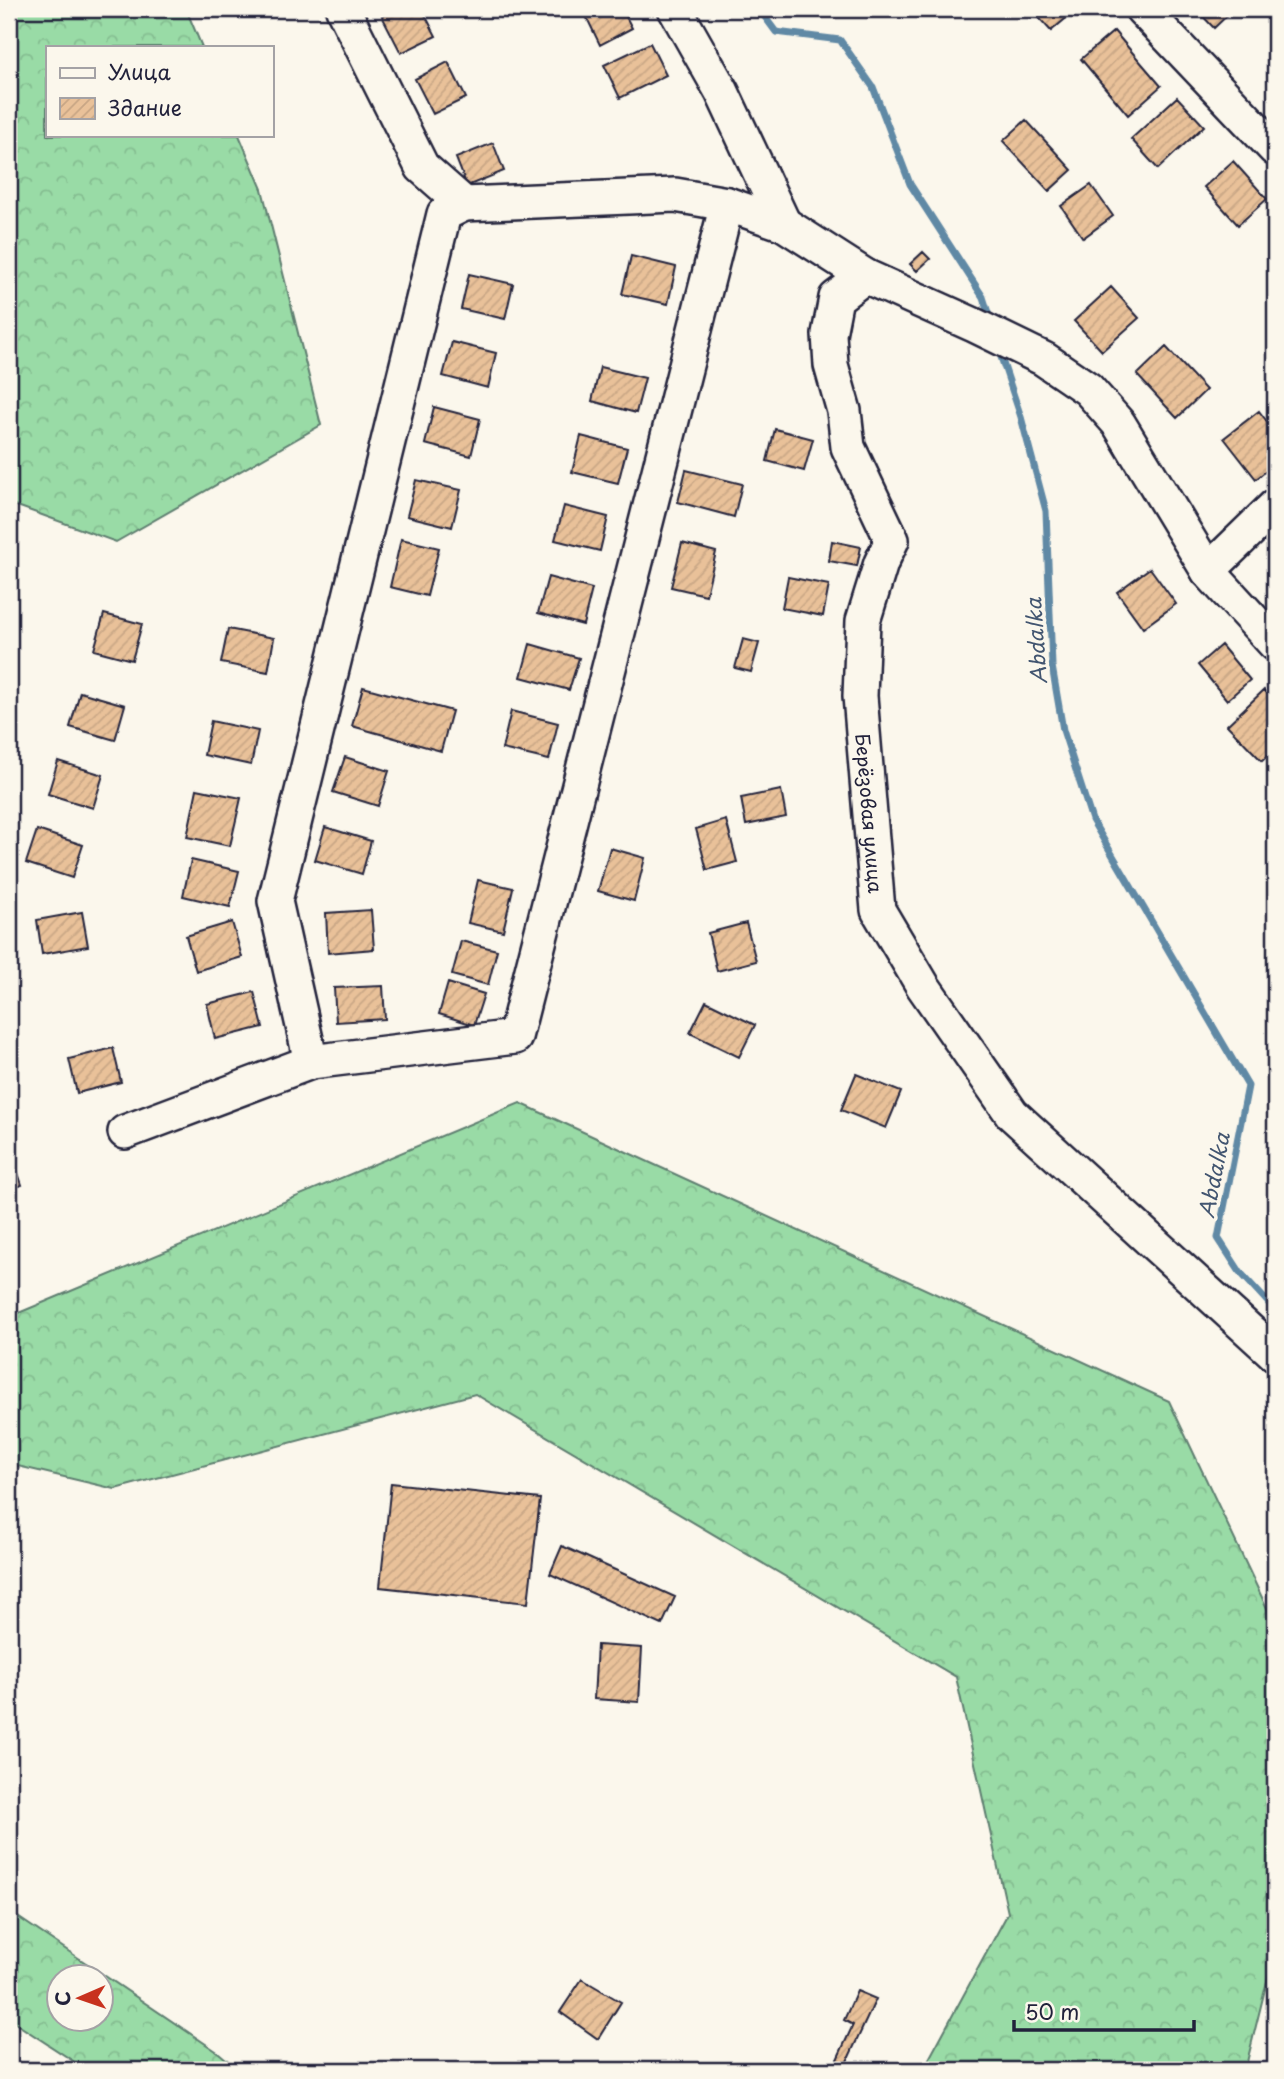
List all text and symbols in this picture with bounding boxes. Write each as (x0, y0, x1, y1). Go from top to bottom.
legend (46, 46, 273, 136)
text: Улица (108, 55, 171, 87)
text: Здание (108, 91, 182, 123)
water label: Abdalka (1016, 596, 1054, 685)
street label: Берёзовая улица (849, 732, 891, 894)
water label: Abdalka (1189, 1129, 1237, 1220)
north arrow (46, 1964, 116, 2034)
scale bar (1014, 1988, 1195, 2032)
text: С (48, 1991, 76, 2006)
text: 50 m (1025, 1995, 1079, 2027)

